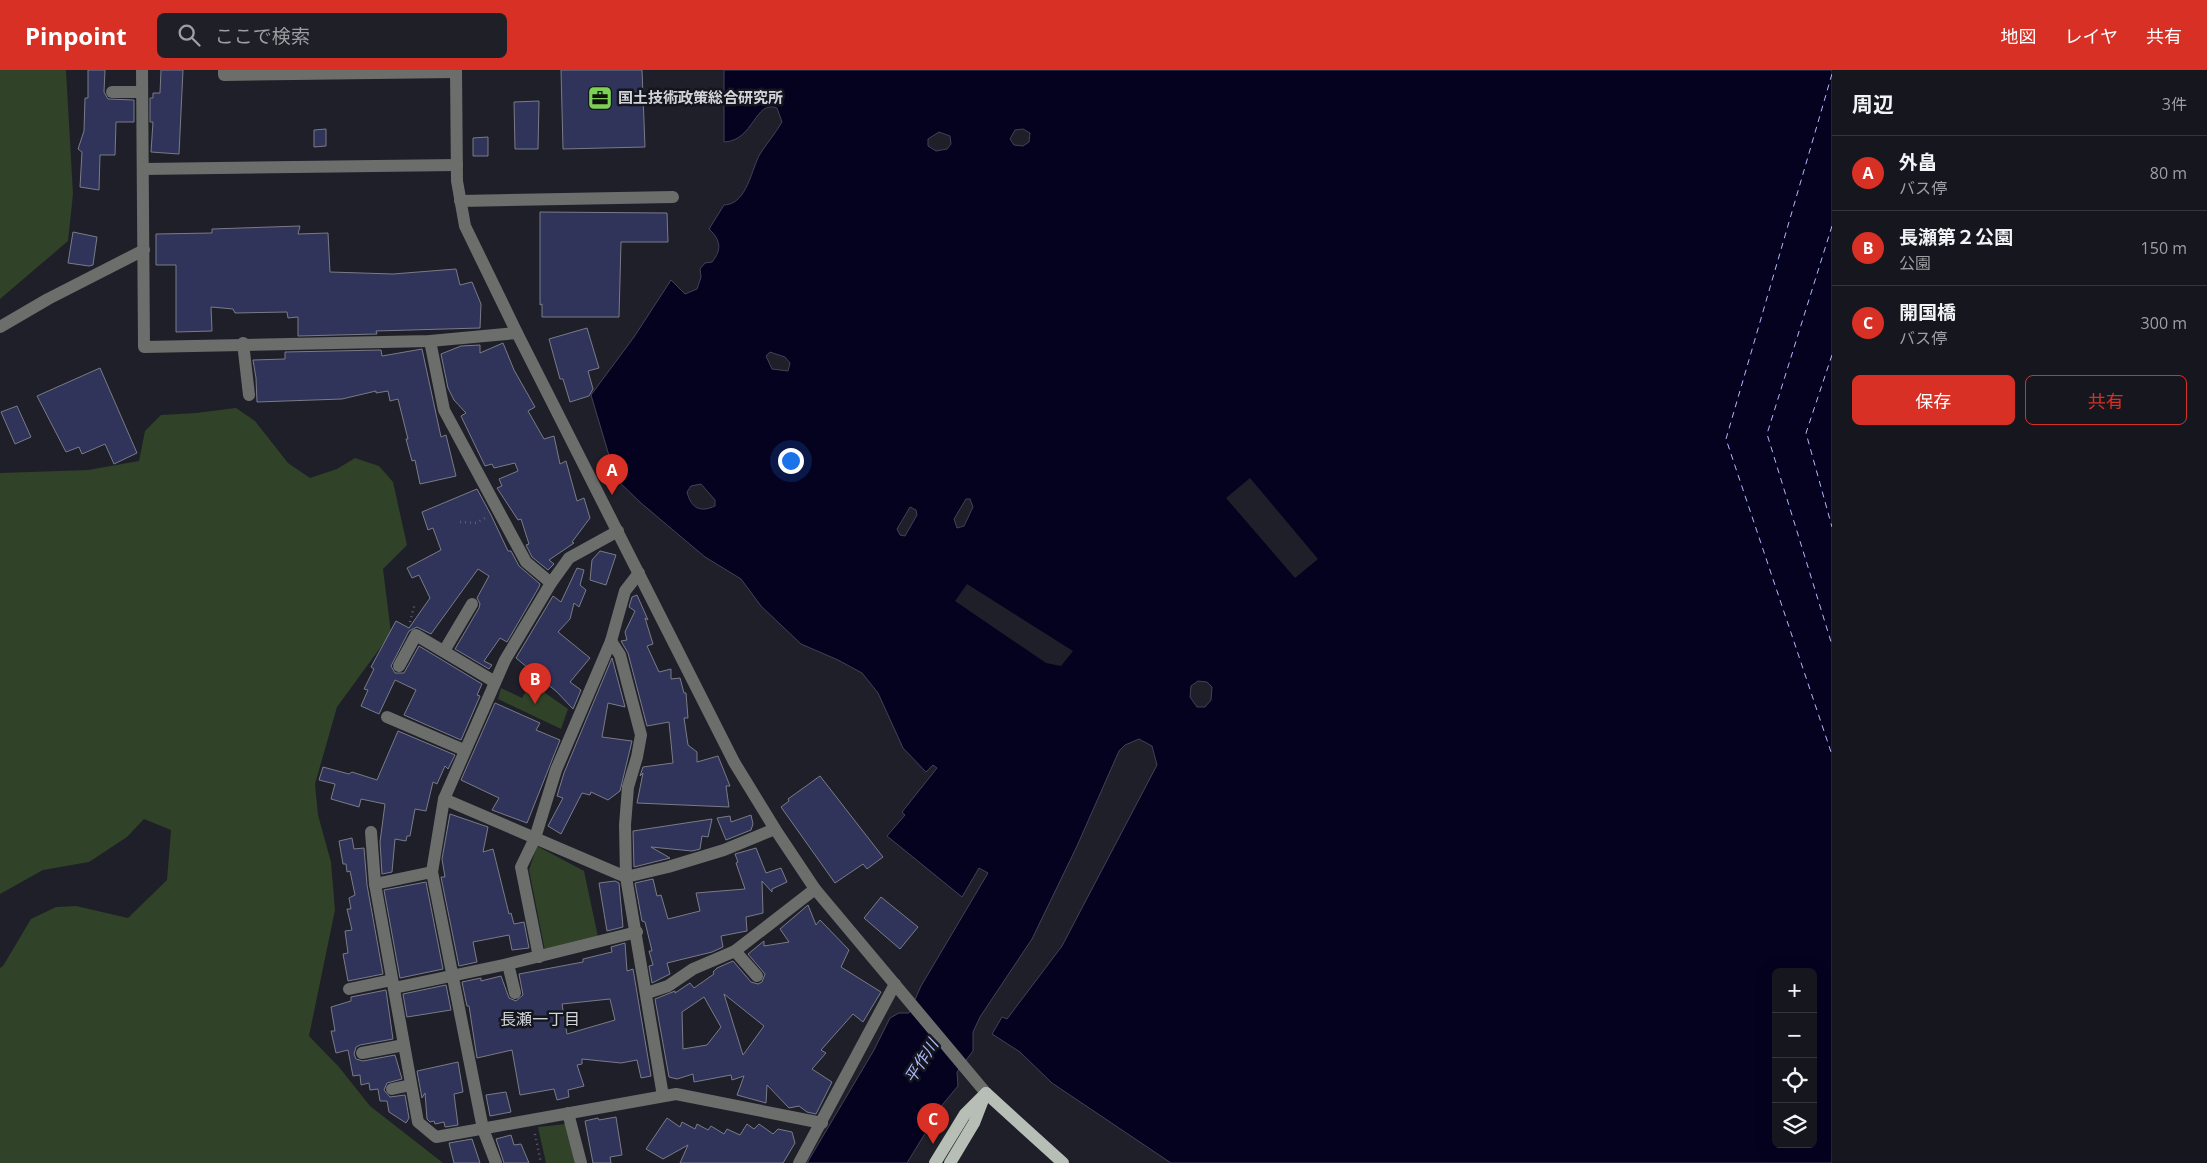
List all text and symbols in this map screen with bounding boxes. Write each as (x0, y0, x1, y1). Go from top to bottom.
search box (157, 13, 507, 58)
text: Pinpoint (25, 19, 127, 52)
icon: search (175, 21, 203, 49)
text: ここで検索 (215, 23, 310, 49)
text: 地図 (2001, 24, 2037, 48)
text: レイヤ (2065, 24, 2118, 48)
text: 共有 (2146, 24, 2182, 48)
office icon: 国土技術政策総合研究所 (587, 85, 613, 111)
place label: 国土技術政策総合研究所 (618, 87, 783, 107)
text: 周辺 (1852, 90, 1894, 118)
text: 3件 (2162, 93, 2187, 115)
text: 外畠 (1899, 149, 1937, 175)
text: A (1862, 162, 1874, 184)
text: 80 m (2150, 162, 2187, 184)
text: バス停 (1899, 177, 1947, 199)
text: 長瀬第２公園 (1899, 224, 2013, 250)
text: B (1863, 237, 1873, 259)
text: 150 m (2141, 237, 2187, 259)
text: 公園 (1899, 252, 1931, 274)
text: 開国橋 (1899, 299, 1956, 325)
text: C (1863, 312, 1873, 334)
text: 300 m (2141, 312, 2187, 334)
text: バス停 (1899, 327, 1947, 349)
button: 保存 (1852, 375, 2015, 425)
button: 共有 (2025, 375, 2187, 425)
your location (778, 448, 804, 474)
pin: A (596, 454, 628, 495)
pin: B (519, 663, 551, 704)
map controls (1772, 968, 1817, 1148)
button: + (1772, 968, 1817, 1013)
district label: 長瀬一丁目 (500, 1008, 580, 1030)
button: − (1772, 1013, 1817, 1058)
water label: 平作川 (899, 1033, 944, 1087)
button: locate (1772, 1058, 1817, 1103)
pin: C (917, 1103, 949, 1144)
button: layers (1772, 1103, 1817, 1148)

